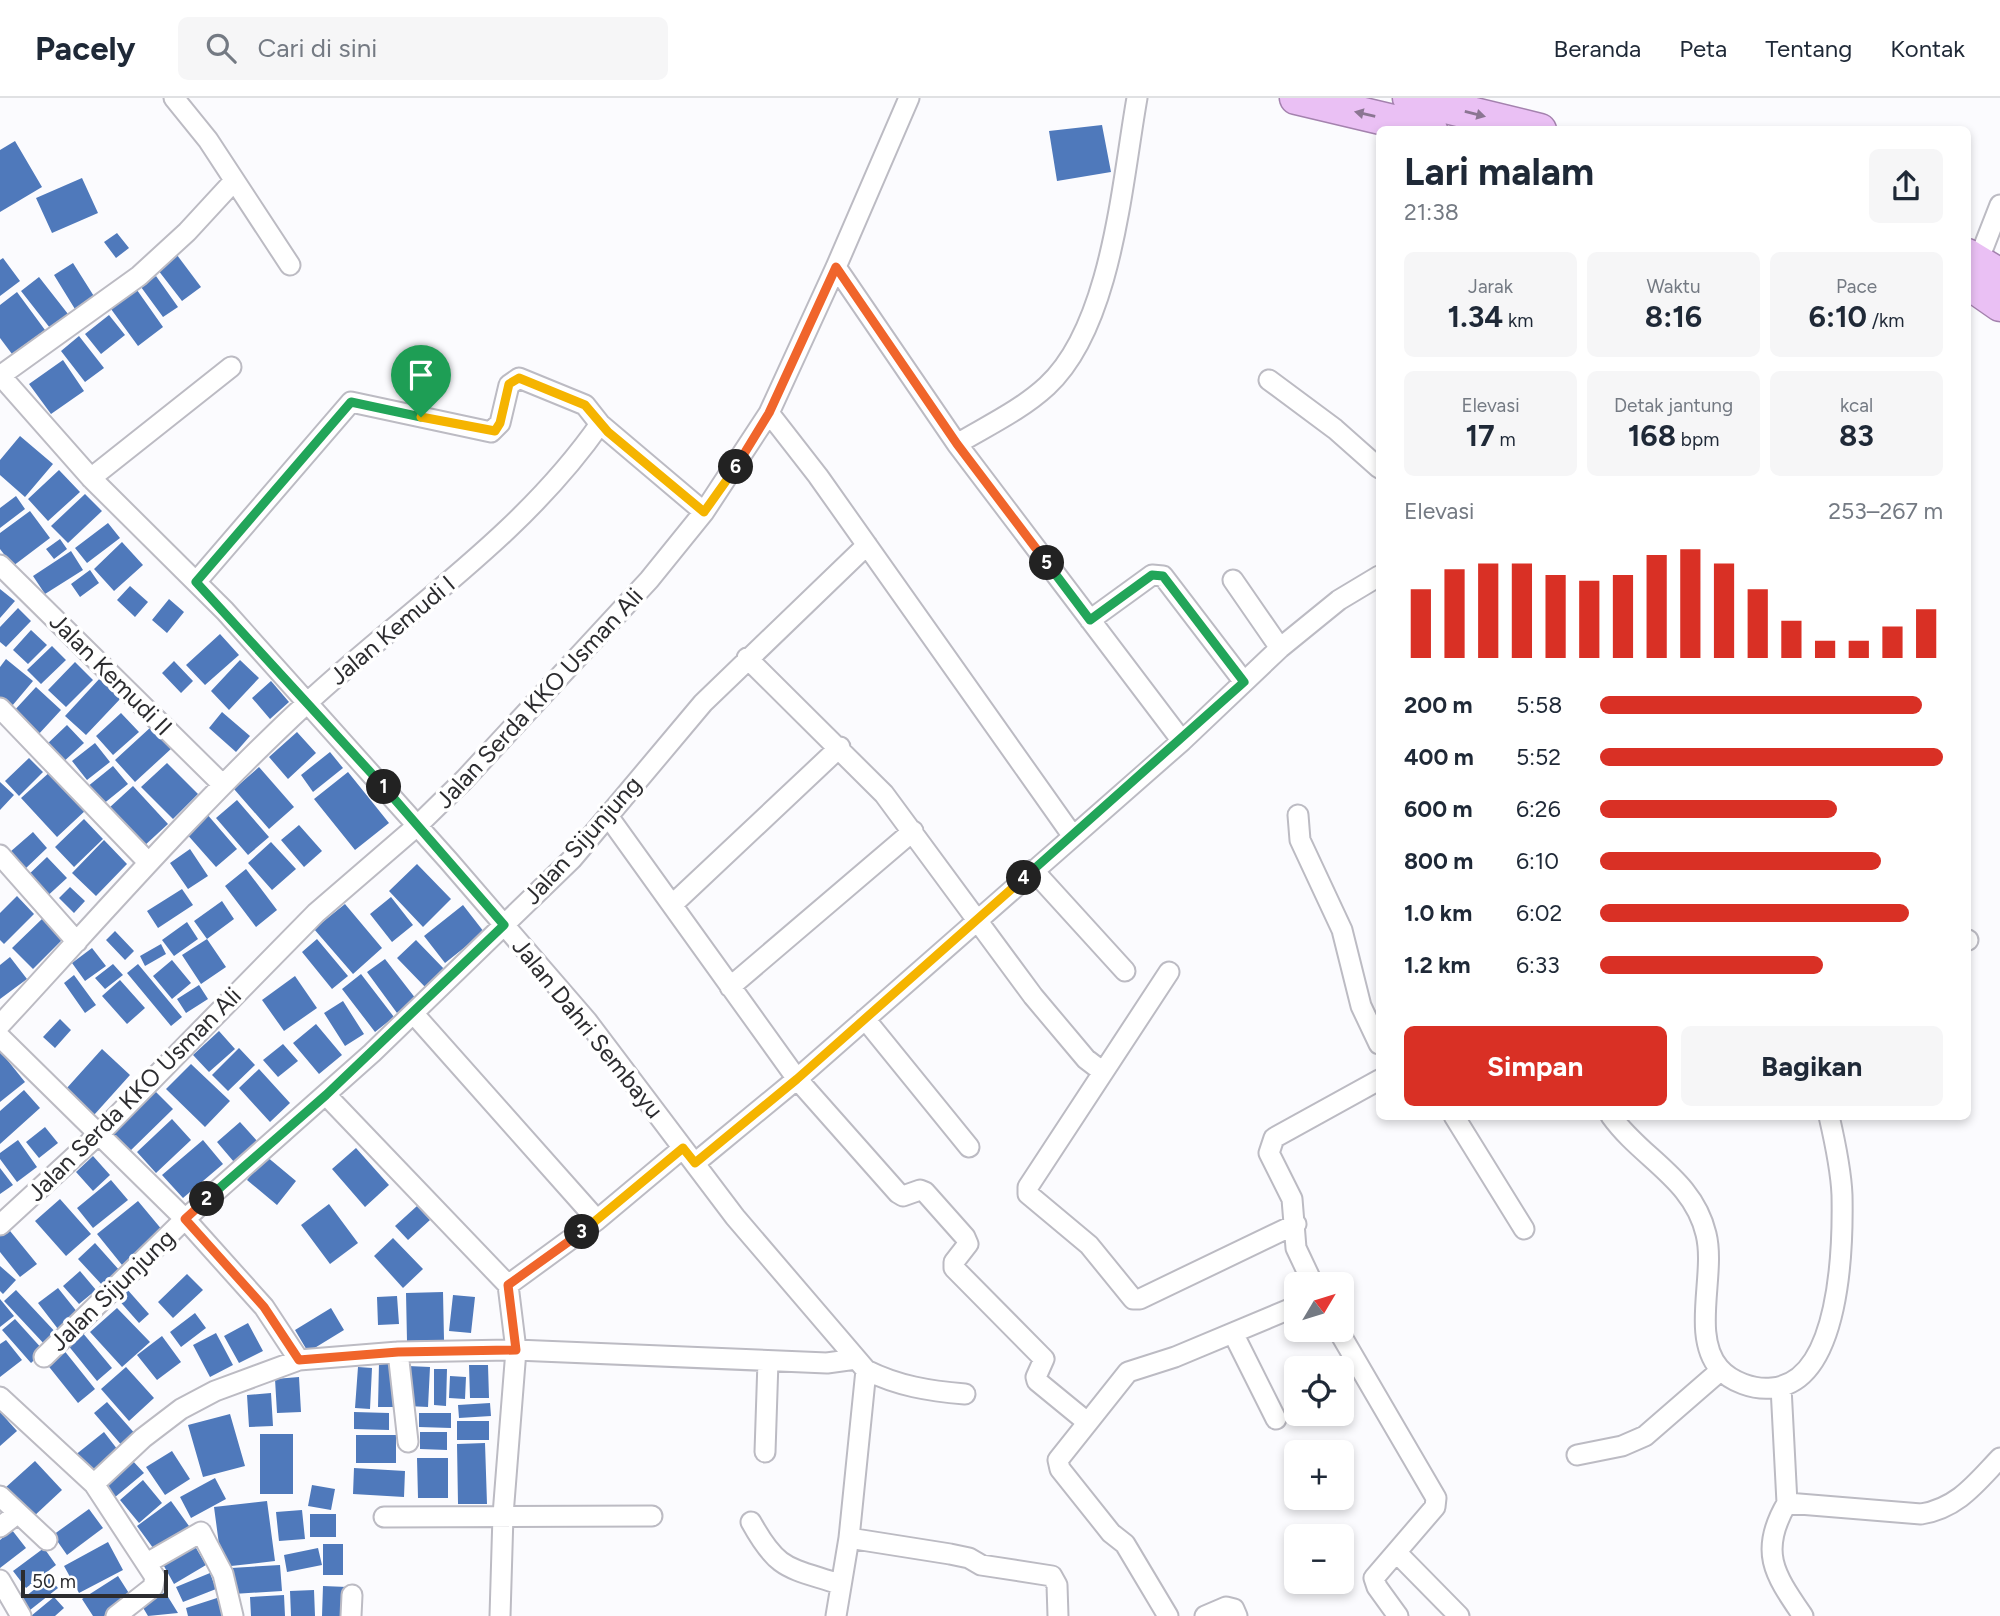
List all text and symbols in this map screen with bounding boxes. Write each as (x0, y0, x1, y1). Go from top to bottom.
search box (178, 17, 668, 80)
text: Pacely (35, 29, 136, 68)
icon: search (202, 29, 240, 67)
text: Cari di sini (258, 32, 377, 64)
text: Beranda (1554, 34, 1641, 63)
text: Peta (1679, 34, 1727, 63)
text: Tentang (1765, 34, 1852, 63)
text: Kontak (1890, 34, 1965, 63)
one-way arrow (1354, 108, 1376, 119)
one-way arrow (1464, 109, 1486, 120)
text: Lari malam (1404, 149, 1594, 195)
button: share (1869, 149, 1943, 223)
text: 21:38 (1404, 198, 1459, 226)
text: Jarak (1468, 275, 1513, 298)
text: Waktu (1646, 275, 1701, 298)
text: Pace (1836, 275, 1877, 298)
text: 1.34 (1448, 298, 1503, 335)
text: 8:16 (1645, 298, 1702, 335)
text: 6:10 (1809, 298, 1867, 335)
text: km (1503, 309, 1533, 332)
text: /km (1867, 309, 1905, 332)
pin (391, 345, 451, 417)
icon: arrive (402, 356, 440, 394)
text: Elevasi (1461, 394, 1520, 417)
text: Detak jantung (1614, 394, 1733, 417)
text: kcal (1840, 394, 1873, 417)
text: 17 (1465, 417, 1495, 454)
text: 168 (1628, 417, 1676, 454)
text: 83 (1839, 417, 1874, 454)
text: m (1495, 428, 1516, 451)
text: bpm (1676, 428, 1719, 451)
pin: 6 (718, 450, 754, 484)
text: 6 (730, 455, 741, 478)
text: Elevasi (1404, 497, 1474, 525)
text: 253–267 m (1828, 497, 1943, 525)
pin: 5 (1030, 546, 1064, 580)
text: 5 (1041, 551, 1052, 574)
street label: Jalan Kemudi I (323, 569, 461, 691)
street label: Jalan Serda KKO Usman Ali (429, 582, 649, 814)
street label: Jalan Kemudi II (44, 607, 178, 741)
text: 200 m (1404, 691, 1473, 719)
text: 5:58 (1516, 691, 1562, 719)
text: 400 m (1404, 743, 1474, 771)
text: 5:52 (1516, 743, 1561, 771)
pin: 1 (366, 770, 402, 804)
street label: Jalan Sijunjung (517, 770, 647, 910)
text: 1 (379, 775, 388, 798)
text: 600 m (1404, 795, 1473, 823)
text: 6:26 (1516, 795, 1561, 823)
text: 800 m (1404, 847, 1473, 875)
text: 6:10 (1516, 847, 1559, 875)
pin: 4 (1006, 860, 1042, 896)
text: 4 (1017, 866, 1030, 889)
text: 1.0 km (1404, 899, 1472, 927)
text: 6:02 (1516, 899, 1562, 927)
street label: Jalan Dahri Sembayu (506, 932, 670, 1124)
text: 1.2 km (1404, 951, 1471, 979)
text: 6:33 (1516, 951, 1560, 979)
street label: Jalan Serda KKO Usman Ali (21, 981, 247, 1207)
button: Simpan (1404, 1026, 1667, 1106)
button: Bagikan (1681, 1026, 1943, 1106)
pin: 2 (190, 1182, 224, 1216)
text: 2 (201, 1187, 212, 1210)
pin: 3 (564, 1214, 600, 1250)
text: 3 (576, 1220, 587, 1243)
street label: Jalan Sijunjung (44, 1223, 180, 1357)
north arrow (1284, 1272, 1354, 1342)
map controls (1284, 1272, 1354, 1594)
button: locate (1284, 1356, 1354, 1426)
button: + (1284, 1440, 1354, 1510)
button: − (1284, 1524, 1354, 1594)
scale bar (21, 1567, 168, 1599)
text: 50 m (32, 1570, 76, 1593)

